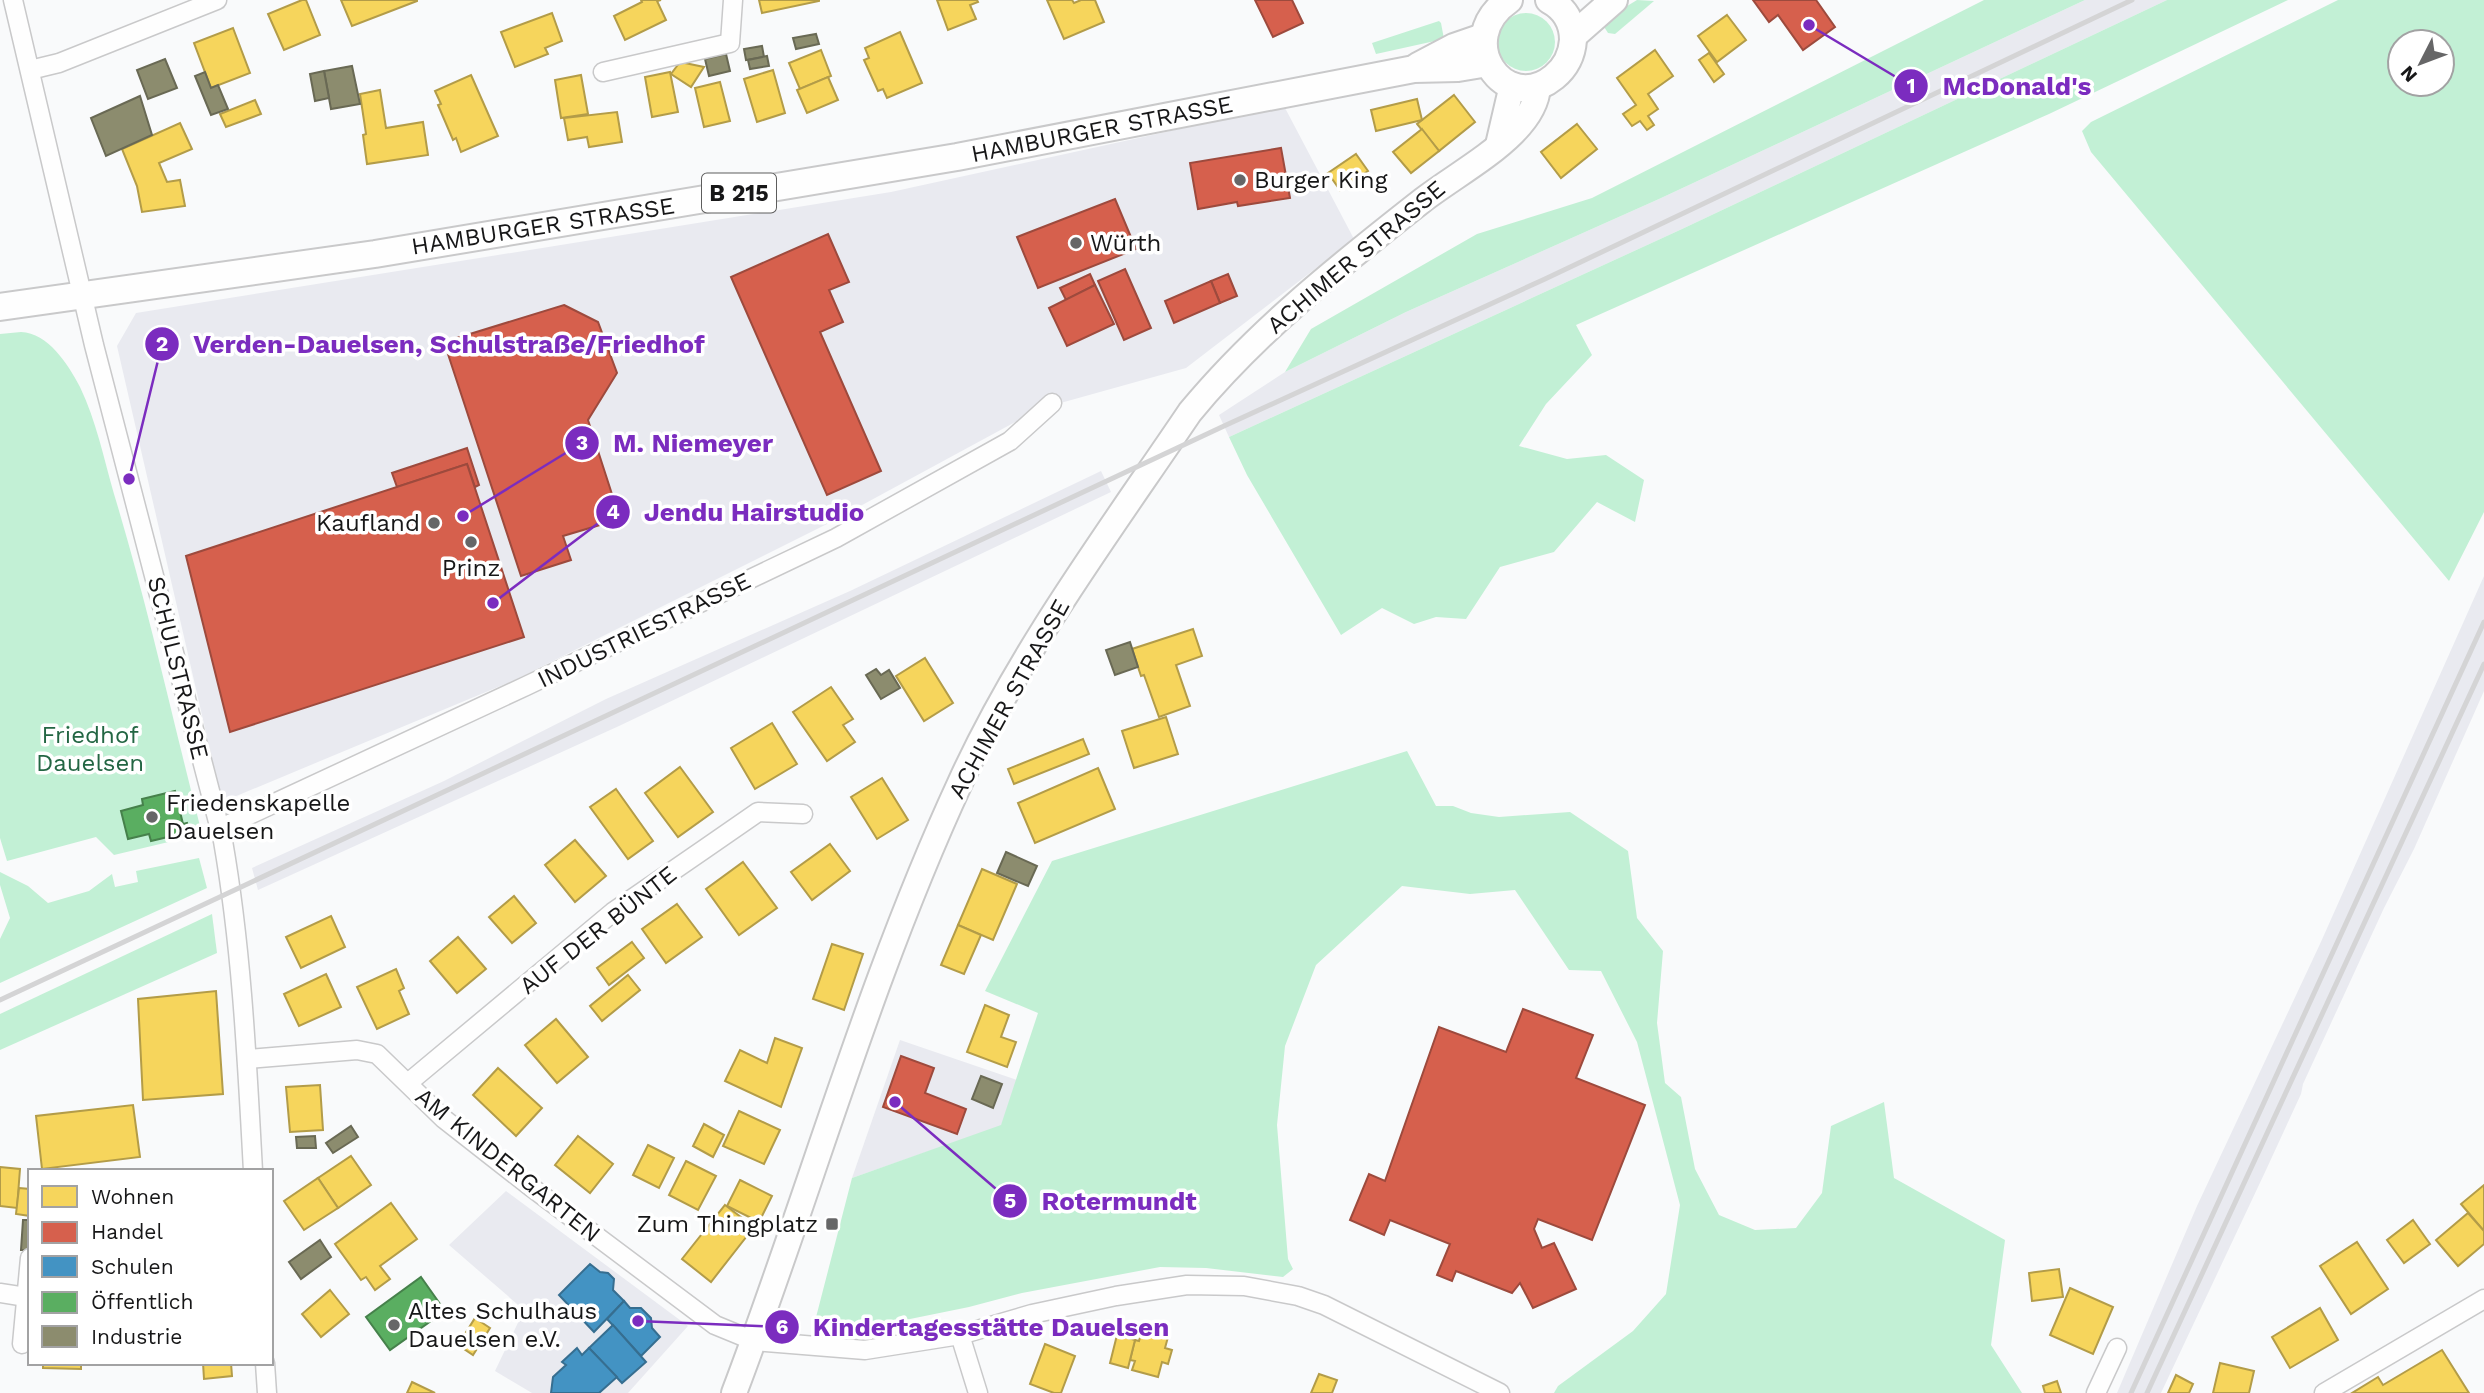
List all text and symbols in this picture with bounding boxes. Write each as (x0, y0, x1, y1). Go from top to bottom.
north arrow (2386, 28, 2456, 98)
text: N (2395, 61, 2422, 87)
callout: McDonald's (1894, 62, 2105, 109)
text: McDonald's (1943, 71, 2092, 101)
text: 1 (1906, 73, 1916, 98)
street label: HAMBURGER STRASSE (969, 90, 1235, 168)
place label: Burger King (1254, 166, 1388, 194)
marker: Burger King (1232, 172, 1248, 188)
road number: B 215 (702, 174, 776, 212)
street label: ACHIMER STRASSE (1261, 175, 1451, 339)
street label: HAMBURGER STRASSE (409, 191, 677, 261)
place label: Würth (1090, 229, 1161, 257)
marker: Würth (1068, 235, 1084, 251)
callout: Verden-Dauelsen, Schulstraße/Friedhof (144, 321, 719, 368)
text: Verden-Dauelsen, Schulstraße/Friedhof (193, 329, 705, 359)
text: 2 (156, 331, 168, 356)
callout: M. Niemeyer (564, 419, 788, 466)
text: M. Niemeyer (613, 428, 774, 458)
text: 3 (576, 430, 588, 455)
callout: Jendu Hairstudio (595, 488, 879, 535)
text: Jendu Hairstudio (644, 497, 864, 527)
text: 4 (606, 499, 620, 524)
place label: Kaufland (316, 509, 420, 537)
marker: Kaufland (426, 515, 442, 531)
marker: Prinz (463, 534, 479, 550)
place label: Prinz (442, 554, 500, 582)
street label: INDUSTRIESTRASSE (533, 566, 755, 694)
street label: SCHULSTRASSE (142, 574, 214, 762)
street label: ACHIMER STRASSE (943, 595, 1075, 803)
park label: Friedhof Dauelsen (36, 721, 144, 777)
place label: Friedenskapelle Dauelsen (166, 789, 350, 845)
marker: Friedenskapelle Dauelsen (144, 809, 160, 825)
street label: AUF DER BÜNTE (514, 860, 682, 1000)
street label: AM KINDERGARTEN (410, 1082, 606, 1248)
legend (28, 1169, 273, 1365)
callout: Rotermundt (993, 1177, 1211, 1224)
text: Wohnen (91, 1184, 174, 1209)
text: Rotermundt (1041, 1186, 1197, 1216)
text: 5 (1004, 1188, 1016, 1213)
place label: Zum Thingplatz (637, 1210, 818, 1238)
marker: Zum Thingplatz (824, 1216, 840, 1232)
text: Handel (91, 1219, 163, 1244)
text: Schulen (91, 1254, 174, 1279)
text: Öffentlich (91, 1289, 193, 1314)
place label: Altes Schulhaus Dauelsen e.V. (408, 1297, 597, 1353)
callout: Kindertagesstätte Dauelsen (764, 1303, 1184, 1350)
text: Kindertagesstätte Dauelsen (813, 1312, 1169, 1342)
text: 6 (776, 1314, 789, 1339)
marker: Altes Schulhaus Dauelsen e.V. (386, 1317, 402, 1333)
text: Industrie (91, 1324, 182, 1349)

